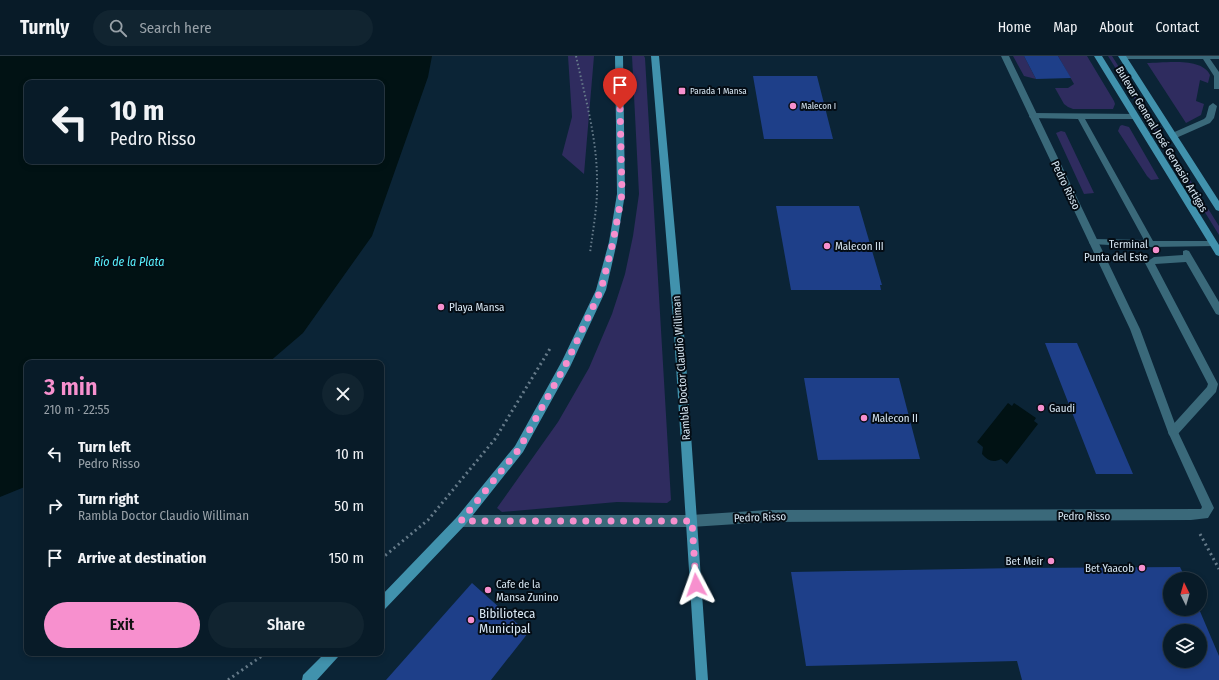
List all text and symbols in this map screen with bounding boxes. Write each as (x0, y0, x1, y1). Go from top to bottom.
search box (93, 10, 373, 46)
text: Turnly (20, 16, 69, 39)
icon: search (107, 17, 129, 39)
text: Search here (139, 19, 212, 37)
text: Home (998, 19, 1031, 36)
text: Map (1053, 19, 1077, 36)
text: About (1099, 19, 1134, 36)
text: Contact (1156, 19, 1199, 36)
street label: Bulevar General José Gervasio Artigas (1113, 64, 1210, 215)
pin (603, 68, 637, 109)
icon: arrive (609, 74, 631, 96)
marker: Parada 1 Mansa (677, 86, 687, 96)
place label: Parada 1 Mansa (690, 86, 747, 96)
text: 10 m (110, 94, 164, 127)
icon: left (44, 96, 96, 148)
marker: Malecon I (788, 101, 798, 111)
place label: Malecon I (801, 101, 836, 111)
text: Pedro Risso (110, 128, 196, 150)
street label: Pedro Risso (1048, 159, 1083, 212)
place label: Terminal Punta del Este (1084, 238, 1148, 264)
place label: Malecon III (835, 240, 884, 253)
marker: Malecon III (822, 241, 832, 251)
marker: Terminal Punta del Este (1151, 245, 1161, 255)
water label: Río de la Plata (94, 255, 164, 269)
street label: Rambla Doctor Claudio Williman (670, 295, 693, 441)
place label: Playa Mansa (449, 301, 504, 314)
marker: Playa Mansa (436, 302, 446, 312)
text: 3 min (44, 373, 98, 401)
button: close (322, 373, 364, 415)
text: 210 m · 22:55 (44, 402, 109, 417)
place label: Gaudi (1049, 402, 1075, 415)
marker: Gaudi (1036, 403, 1046, 413)
place label: Malecon II (872, 412, 918, 425)
marker: Malecon II (859, 413, 869, 423)
text: Turn left (78, 438, 131, 456)
icon: left (44, 443, 66, 465)
text: 10 m (335, 445, 364, 463)
text: Pedro Risso (78, 456, 140, 471)
text: Turn right (78, 490, 139, 508)
icon: right (44, 495, 66, 517)
text: 50 m (334, 497, 364, 515)
text: Rambla Doctor Claudio Williman (78, 508, 249, 523)
street label: Pedro Risso (734, 510, 787, 525)
street label: Pedro Risso (1058, 510, 1110, 523)
icon: arrive (44, 547, 66, 569)
text: Arrive at destination (78, 549, 206, 567)
text: 150 m (328, 549, 364, 567)
place label: Bet Meir (1006, 555, 1043, 568)
marker: Bet Meir (1046, 556, 1056, 566)
place label: Bet Yaacob (1085, 562, 1134, 575)
marker: Bet Yaacob (1137, 563, 1147, 573)
position arrow (675, 564, 717, 606)
north arrow (1163, 572, 1207, 616)
map controls (1163, 572, 1207, 668)
place label: Cafe de la Mansa Zunino (496, 578, 559, 604)
marker: Cafe de la Mansa Zunino (483, 585, 493, 595)
button: Exit (44, 602, 200, 648)
button: Share (208, 602, 364, 648)
place label: Bibilioteca Municipal (479, 606, 535, 636)
marker: Bibilioteca Municipal (466, 615, 476, 625)
button: layers (1163, 624, 1207, 668)

